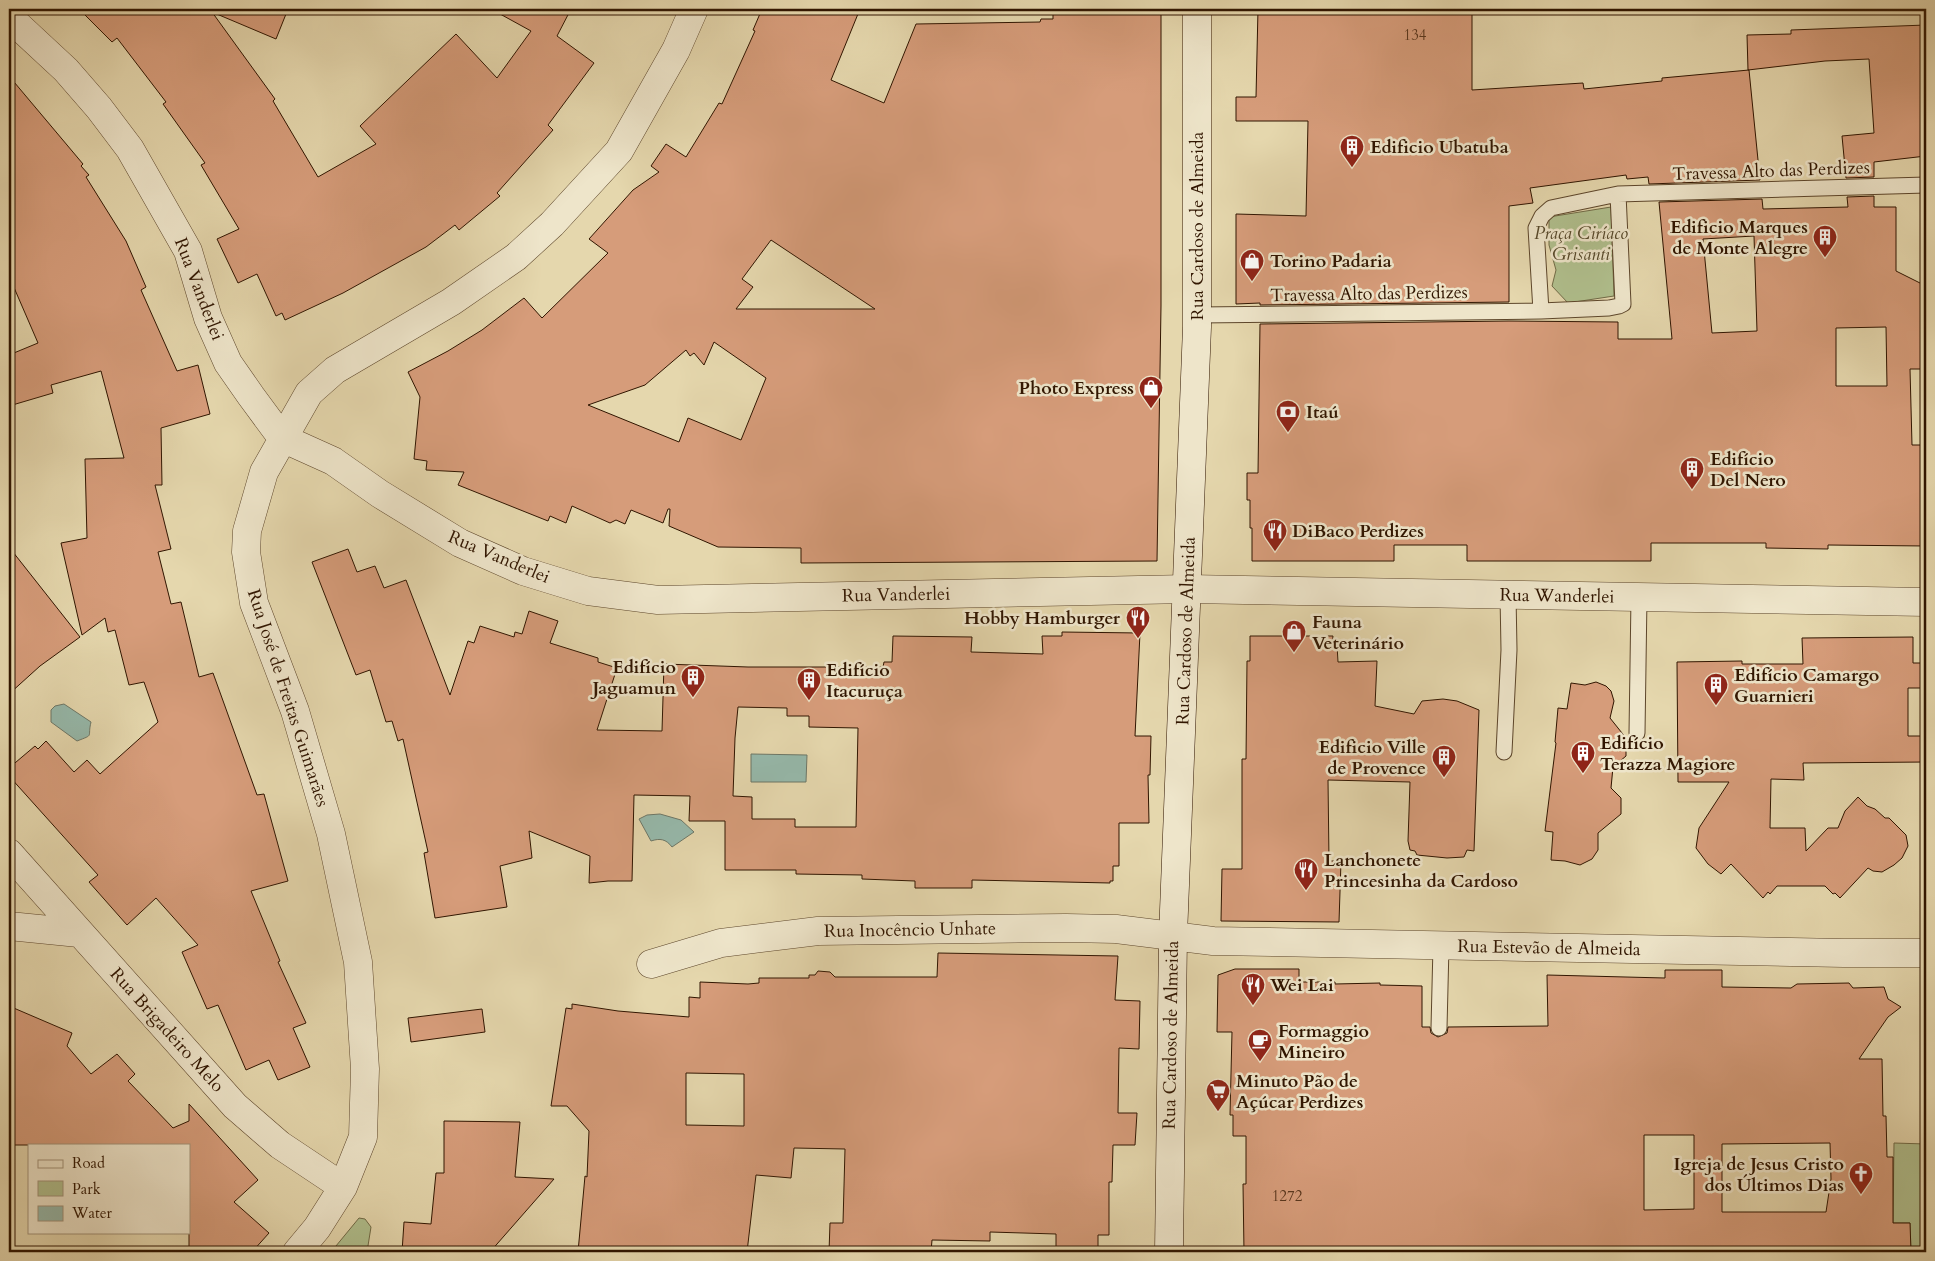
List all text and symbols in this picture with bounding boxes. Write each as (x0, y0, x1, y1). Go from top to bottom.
house number: 134 (1403, 25, 1427, 45)
street label: Rua Cardoso de Almeida (1185, 131, 1210, 320)
building icon: Edificio Ubatuba (1339, 134, 1365, 168)
place label: Edificio Ubatuba (1370, 135, 1509, 160)
street label: Travessa Alto das Perdizes (1672, 155, 1870, 187)
place label: Edificio Marques de Monte Alegre (1670, 215, 1808, 261)
park label: Praça Ciríaco Grisanti (1534, 221, 1628, 267)
building icon: Edificio Marques de Monte Alegre (1812, 224, 1838, 258)
street label: Rua Vanderlei (168, 234, 230, 344)
shop icon: Torino Padaria (1239, 248, 1265, 282)
place label: Torino Padaria (1270, 249, 1392, 274)
street label: Travessa Alto das Perdizes (1270, 280, 1468, 308)
shop icon: Photo Express (1138, 375, 1164, 409)
place label: Photo Express (1019, 376, 1134, 401)
bank icon: Itaú (1275, 399, 1301, 433)
place label: Itaú (1306, 400, 1339, 425)
place label: Edifício Del Nero (1710, 447, 1786, 493)
building icon: Edifício Del Nero (1679, 456, 1705, 490)
restaurant icon: DiBaco Perdizes (1262, 518, 1288, 552)
place label: DiBaco Perdizes (1292, 519, 1424, 544)
street label: Rua Vanderlei (444, 524, 554, 590)
street label: Rua Cardoso de Almeida (1170, 536, 1202, 726)
street label: Rua Vanderlei (842, 582, 950, 608)
street label: Rua Wanderlei (1499, 582, 1615, 610)
street label: Rua José de Freitas Guimarães (241, 586, 335, 810)
restaurant icon: Hobby Hamburger (1125, 605, 1151, 639)
place label: Hobby Hamburger (964, 606, 1121, 631)
place label: Fauna Veterinário (1312, 610, 1404, 656)
shop icon: Fauna Veterinário (1281, 619, 1307, 653)
place label: Edifício Jaguamun (590, 655, 676, 701)
place label: Edifício Itacuruça (826, 658, 903, 704)
place label: Edifício Camargo Guarnieri (1734, 663, 1879, 709)
building icon: Edifício Jaguamun (680, 664, 706, 698)
building icon: Edifício Itacuruça (796, 667, 822, 701)
building icon: Edifício Camargo Guarnieri (1703, 672, 1729, 706)
place label: Edifício Terazza Magiore (1600, 731, 1736, 777)
place label: Edificio Ville de Provence (1318, 735, 1426, 781)
building icon: Edifício Terazza Magiore (1570, 740, 1596, 774)
building icon: Edificio Ville de Provence (1431, 744, 1457, 778)
place label: Lanchonete Princesinha da Cardoso (1324, 848, 1518, 894)
restaurant icon: Lanchonete Princesinha da Cardoso (1293, 857, 1319, 891)
street label: Rua Inocêncio Unhate (824, 916, 996, 944)
street label: Rua Estevão de Almeida (1457, 934, 1641, 962)
street label: Rua Cardoso de Almeida (1157, 940, 1185, 1130)
street label: Rua Brigadeiro Melo (104, 962, 230, 1098)
restaurant icon: Wei Lai (1240, 972, 1266, 1006)
place label: Wei Lai (1269, 973, 1334, 998)
place label: Formaggio Mineiro (1278, 1019, 1369, 1065)
cafe icon: Formaggio Mineiro (1247, 1028, 1273, 1062)
place label: Minuto Pão de Açúcar Perdizes (1236, 1069, 1363, 1115)
supermarket icon: Minuto Pão de Açúcar Perdizes (1205, 1078, 1231, 1112)
legend (28, 1144, 190, 1234)
place label: Igreja de Jesus Cristo dos Últimos Dias (1673, 1152, 1844, 1198)
text: Road (72, 1153, 105, 1173)
church icon: Igreja de Jesus Cristo dos Últimos Dias (1848, 1161, 1874, 1195)
text: Park (72, 1179, 101, 1199)
house number: 1272 (1272, 1186, 1303, 1206)
text: Water (71, 1203, 113, 1223)

